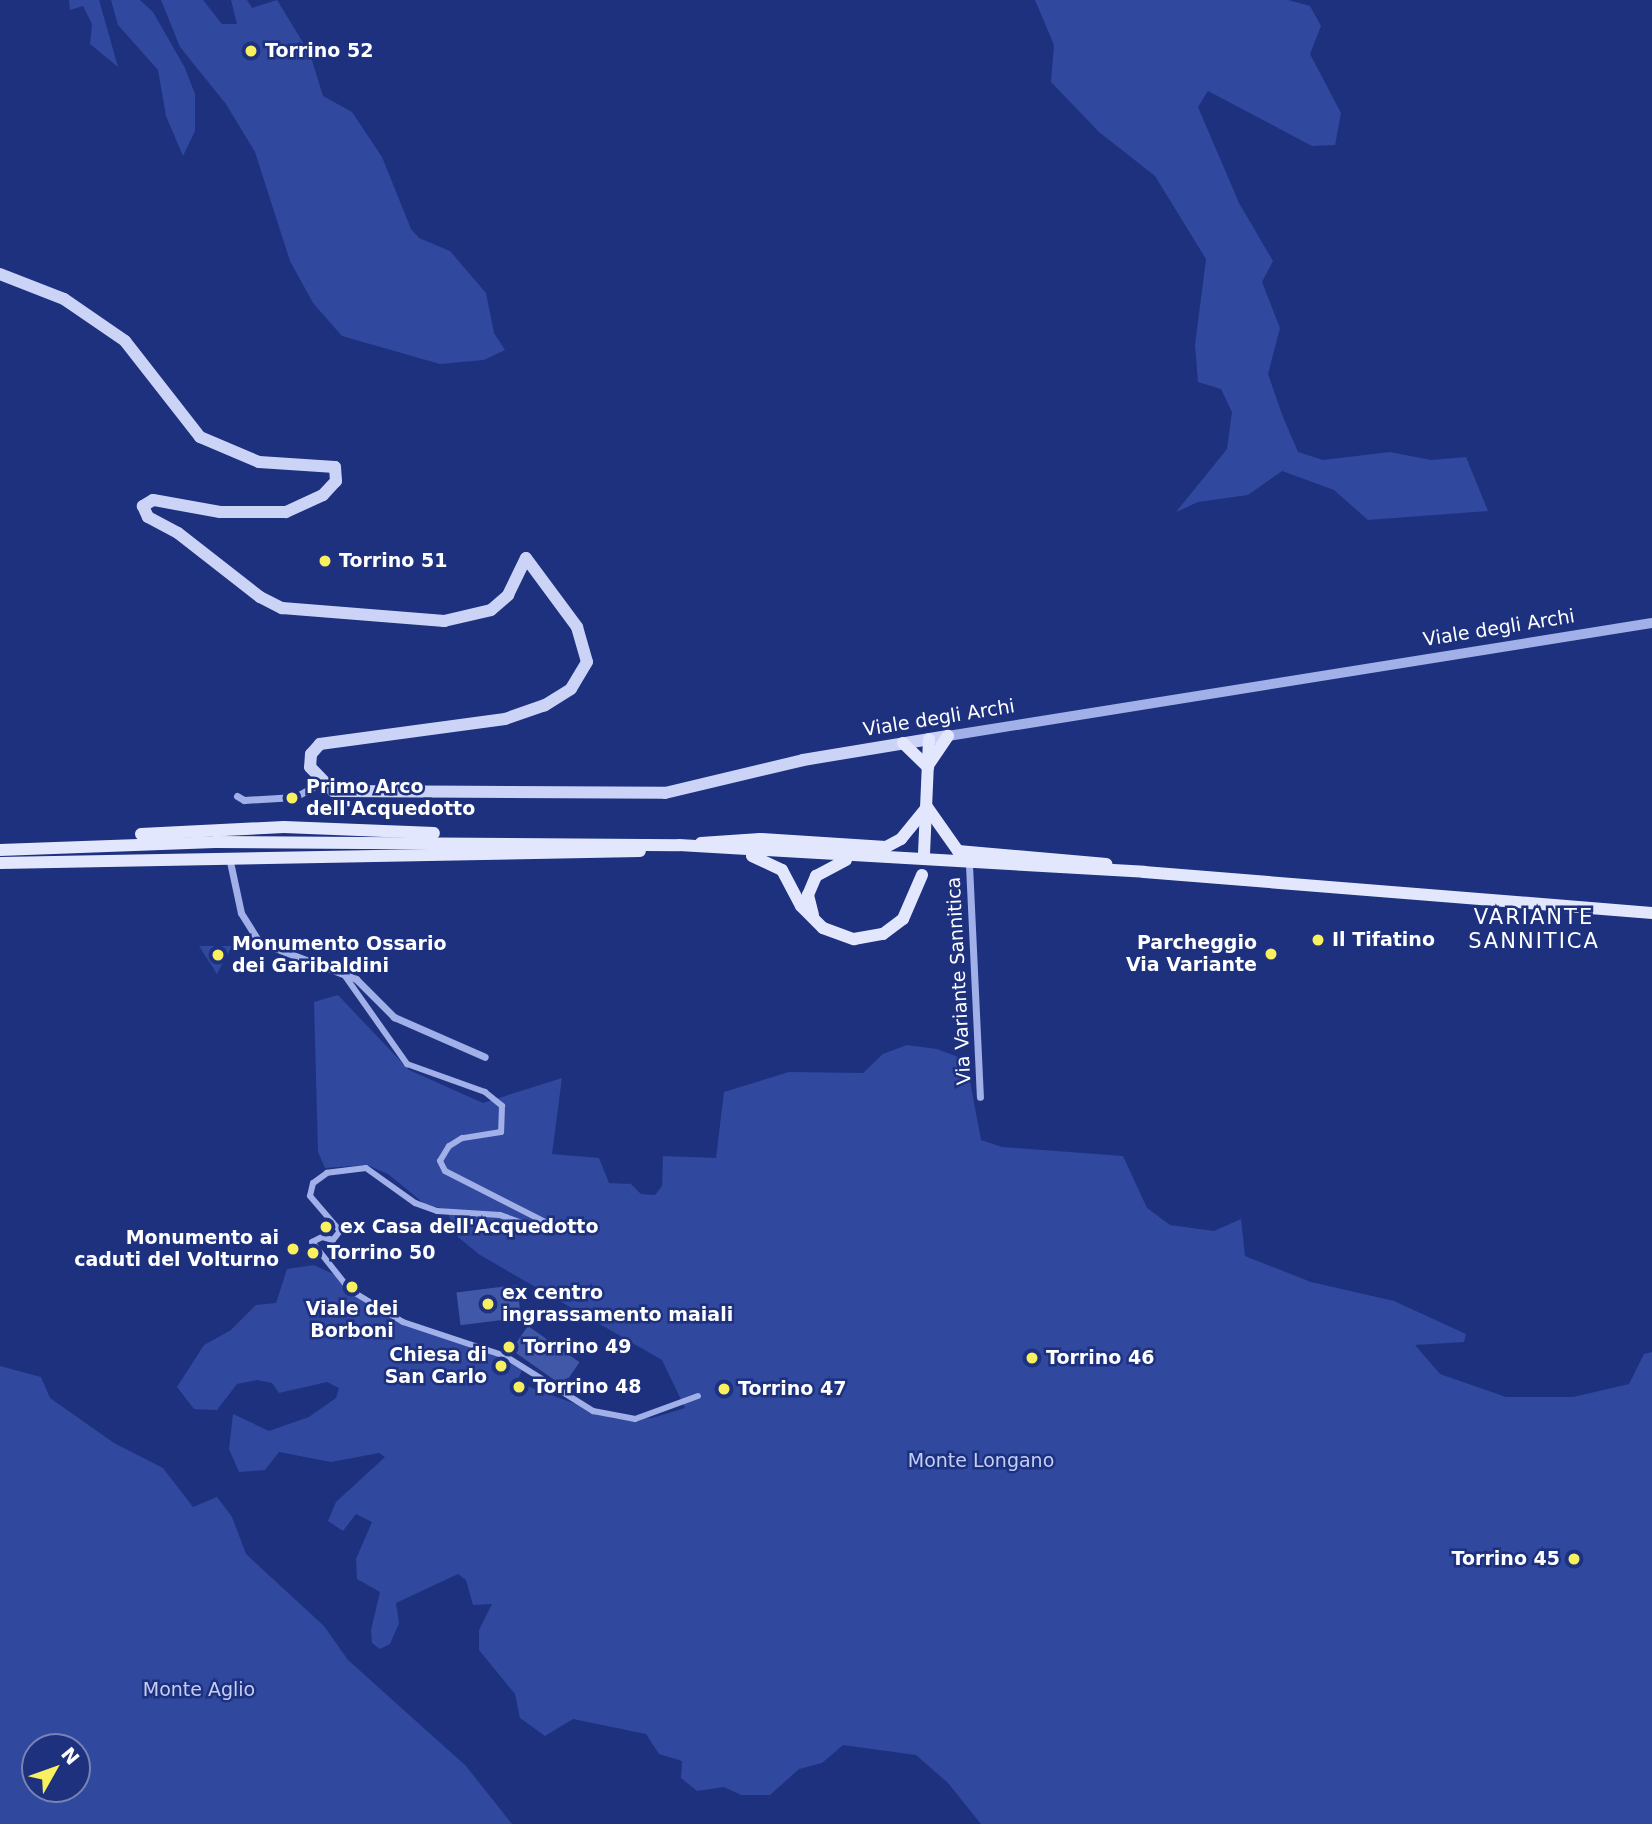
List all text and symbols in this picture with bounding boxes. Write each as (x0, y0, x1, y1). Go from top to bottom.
place label: Torrino 52 (265, 40, 373, 62)
marker: Torrino 52 (243, 43, 259, 59)
place label: Torrino 51 (339, 550, 447, 572)
marker: Torrino 51 (317, 553, 333, 569)
street label: Viale degli Archi (1422, 605, 1576, 651)
street label: Viale degli Archi (862, 695, 1016, 741)
place label: Primo Arco dell'Acquedotto (306, 776, 475, 820)
marker: Primo Arco dell'Acquedotto (284, 790, 300, 806)
street label: Via Variante Sannitica (942, 876, 976, 1086)
district label: VARIANTE SANNITICA (1469, 904, 1599, 954)
place label: Il Tifatino (1332, 929, 1435, 951)
place label: Parcheggio Via Variante (1126, 932, 1257, 976)
marker: Il Tifatino (1310, 932, 1326, 948)
place label: Monumento Ossario dei Garibaldini (232, 933, 447, 977)
marker: Parcheggio Via Variante (1263, 946, 1279, 962)
marker: Monumento Ossario dei Garibaldini (210, 947, 226, 963)
place label: ex Casa dell'Acquedotto (340, 1216, 598, 1238)
marker: ex Casa dell'Acquedotto (318, 1219, 334, 1235)
place label: Monumento ai caduti del Volturno (74, 1227, 279, 1271)
marker: Monumento ai caduti del Volturno (285, 1241, 301, 1257)
place label: Torrino 50 (327, 1242, 435, 1264)
marker: Torrino 50 (305, 1245, 321, 1261)
marker: Viale dei Borboni (344, 1279, 360, 1295)
place label: ex centro ingrassamento maiali (502, 1282, 733, 1326)
marker: ex centro ingrassamento maiali (480, 1296, 496, 1312)
place label: Viale dei Borboni (306, 1298, 398, 1342)
place label: Torrino 49 (523, 1336, 631, 1358)
marker: Torrino 49 (501, 1339, 517, 1355)
place label: Chiesa di San Carlo (385, 1344, 487, 1388)
place label: Torrino 46 (1046, 1347, 1154, 1369)
marker: Torrino 46 (1024, 1350, 1040, 1366)
marker: Chiesa di San Carlo (493, 1358, 509, 1374)
place label: Torrino 48 (533, 1376, 641, 1398)
place label: Torrino 47 (738, 1378, 846, 1400)
marker: Torrino 48 (511, 1379, 527, 1395)
marker: Torrino 47 (716, 1381, 732, 1397)
park label: Monte Longano (908, 1450, 1054, 1472)
place label: Torrino 45 (1452, 1548, 1560, 1570)
marker: Torrino 45 (1566, 1551, 1582, 1567)
park label: Monte Aglio (143, 1679, 255, 1701)
north arrow (21, 1733, 91, 1803)
text: N (57, 1743, 84, 1769)

